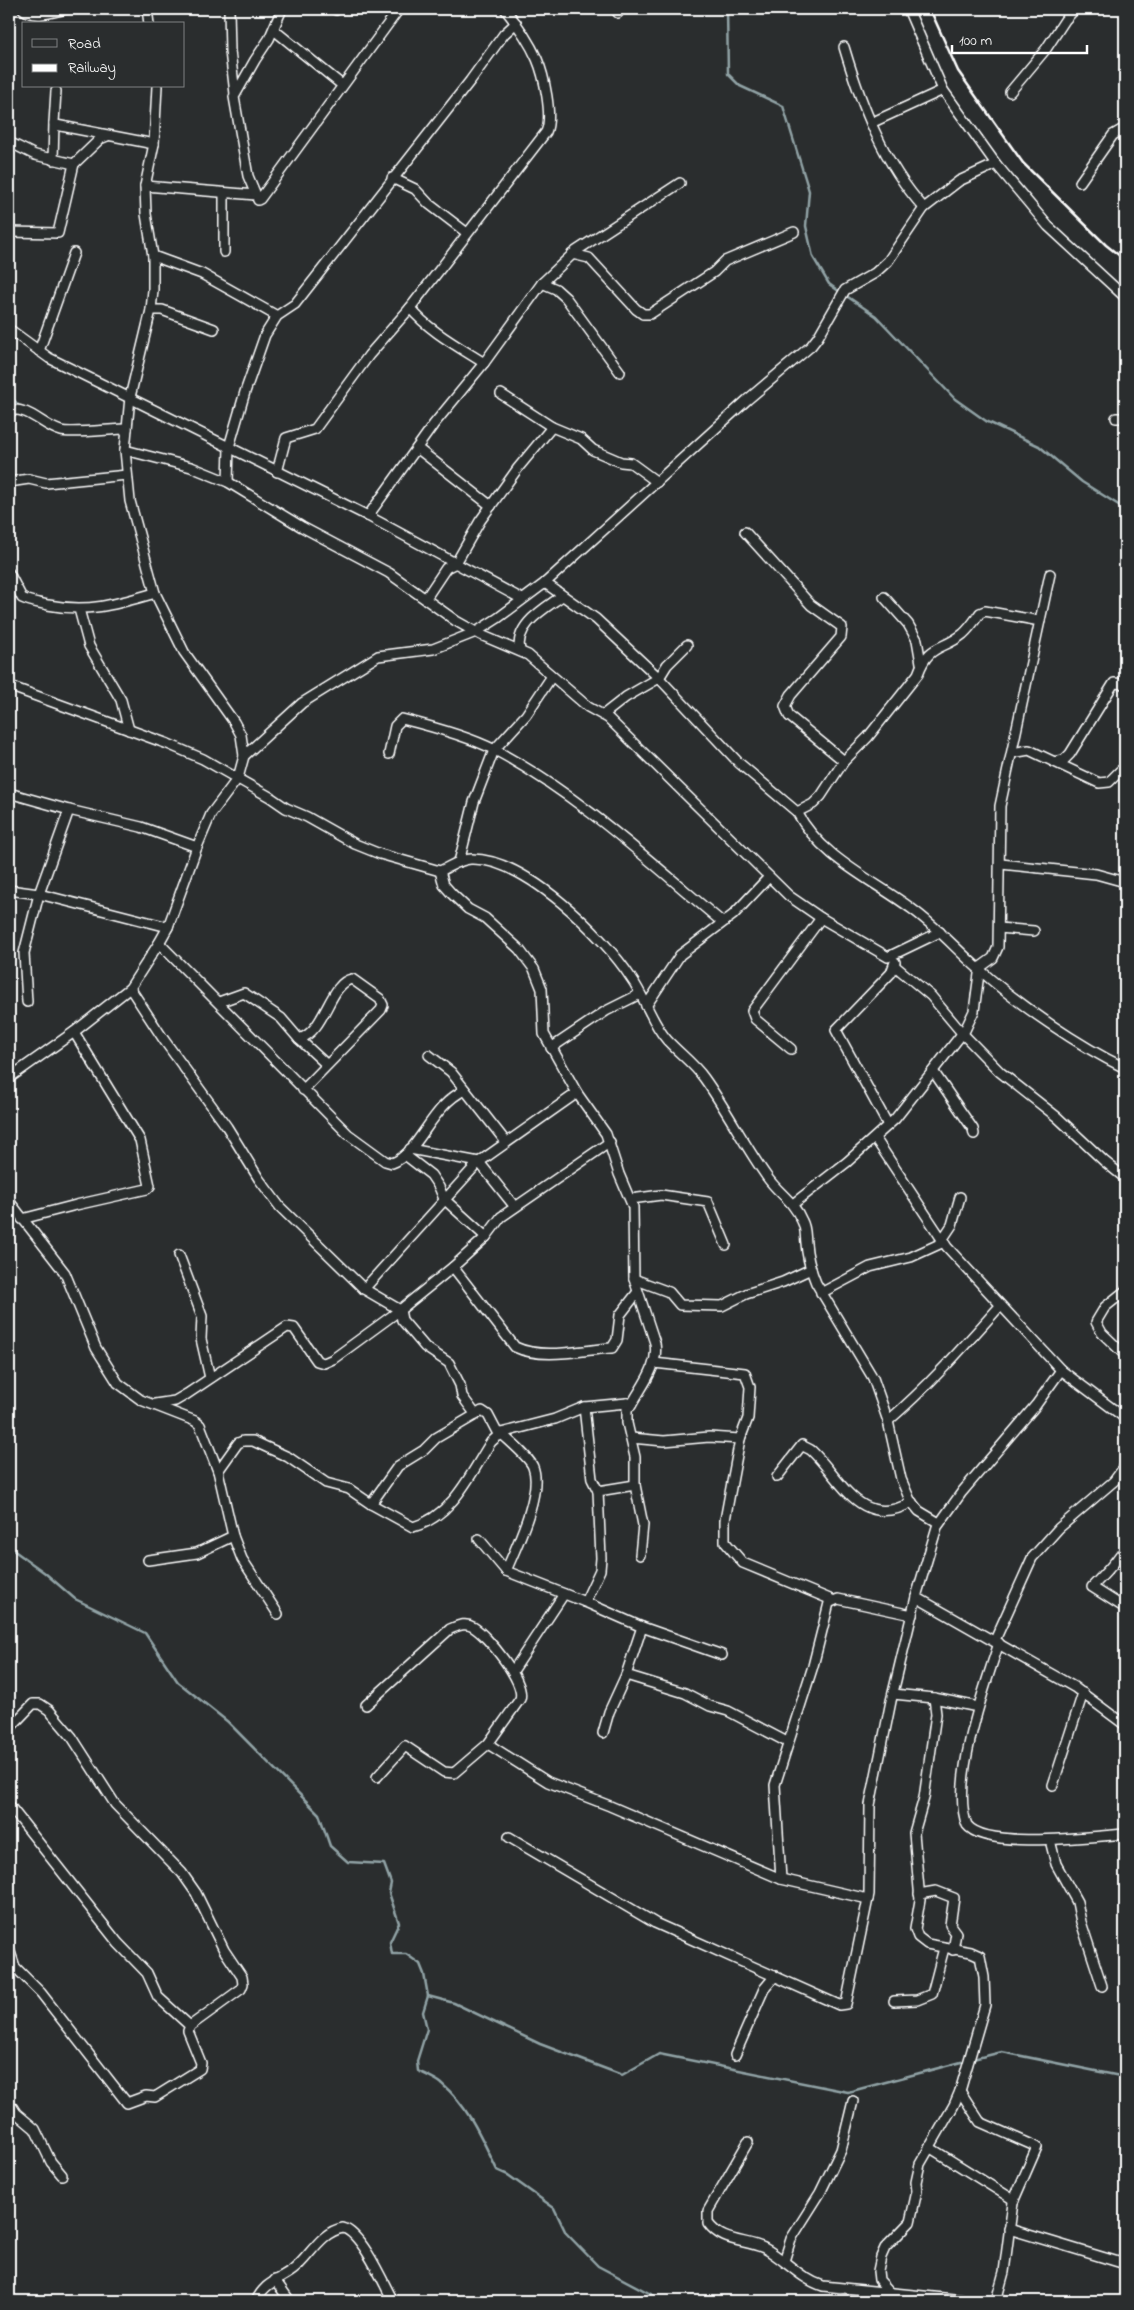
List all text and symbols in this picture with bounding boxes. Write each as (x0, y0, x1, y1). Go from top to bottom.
legend (22, 22, 185, 88)
scale bar (952, 22, 1086, 54)
text: 100 m (959, 30, 992, 52)
text: Road (68, 33, 101, 55)
text: Railway (68, 57, 116, 80)

